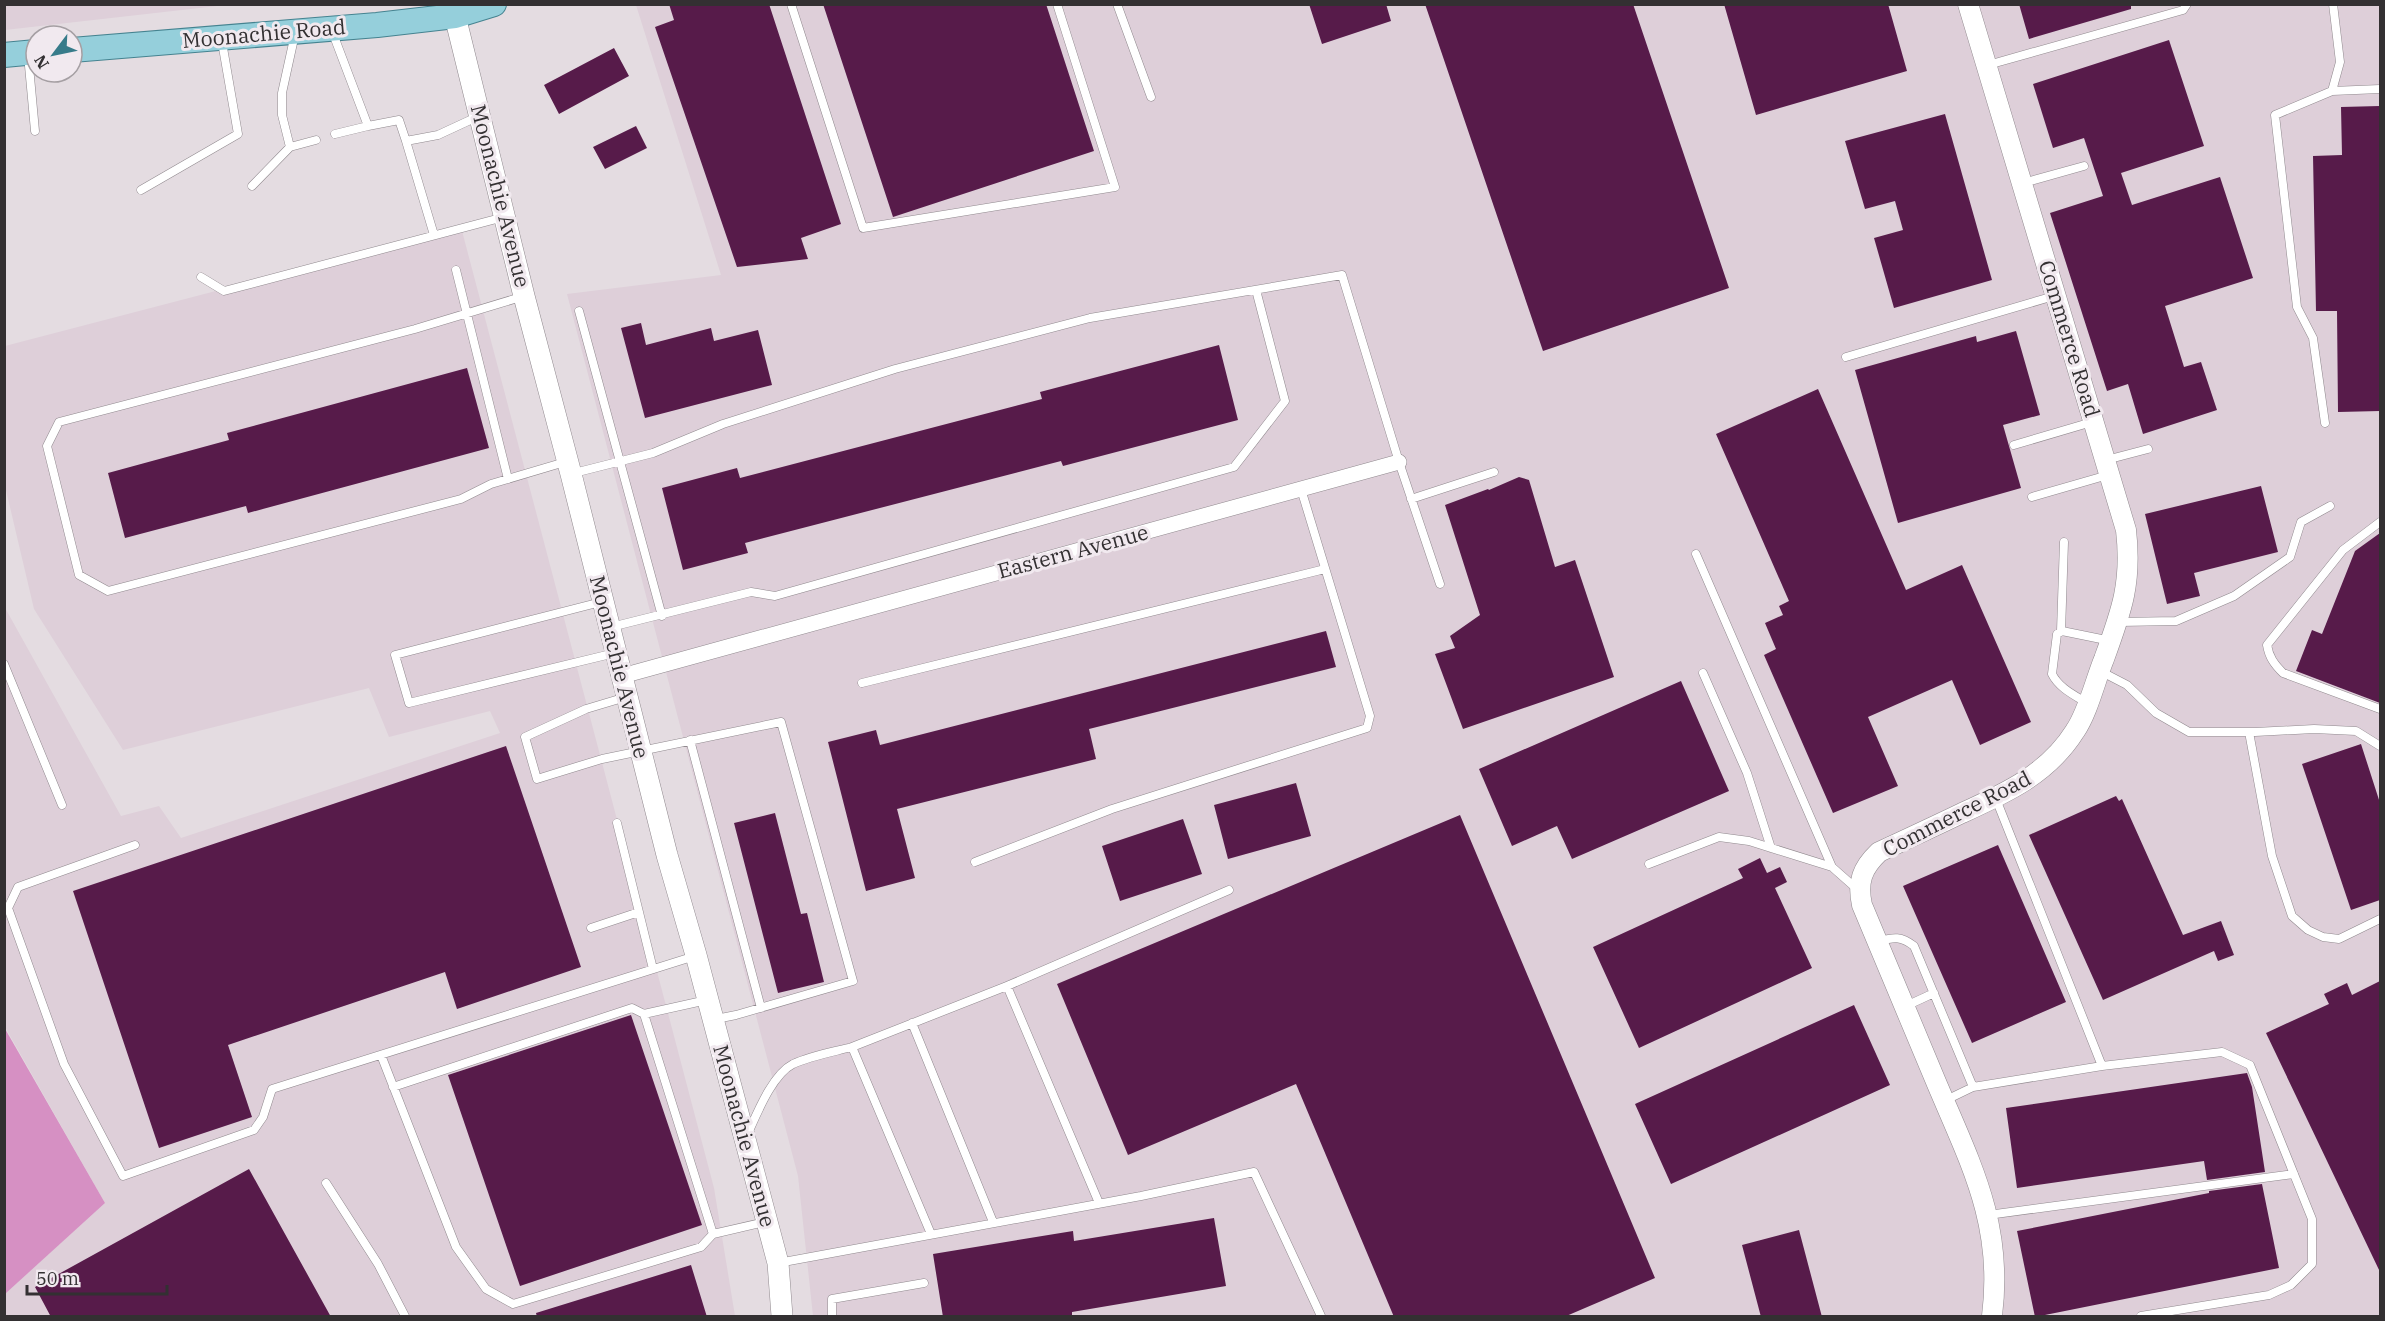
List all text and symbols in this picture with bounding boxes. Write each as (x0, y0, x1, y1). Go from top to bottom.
street label: Moonachie Road (181, 12, 347, 54)
north arrow (24, 24, 84, 84)
text: N (29, 51, 53, 73)
street label: Moonachie Avenue (465, 101, 537, 290)
street label: Commerce Road (2033, 257, 2107, 421)
street label: Eastern Avenue (994, 517, 1151, 585)
street label: Moonachie Avenue (584, 572, 656, 761)
street label: Commerce Road (1878, 764, 2036, 863)
street label: Moonachie Avenue (707, 1042, 783, 1230)
scale bar (27, 1258, 166, 1296)
text: 50 m (36, 1267, 79, 1290)

